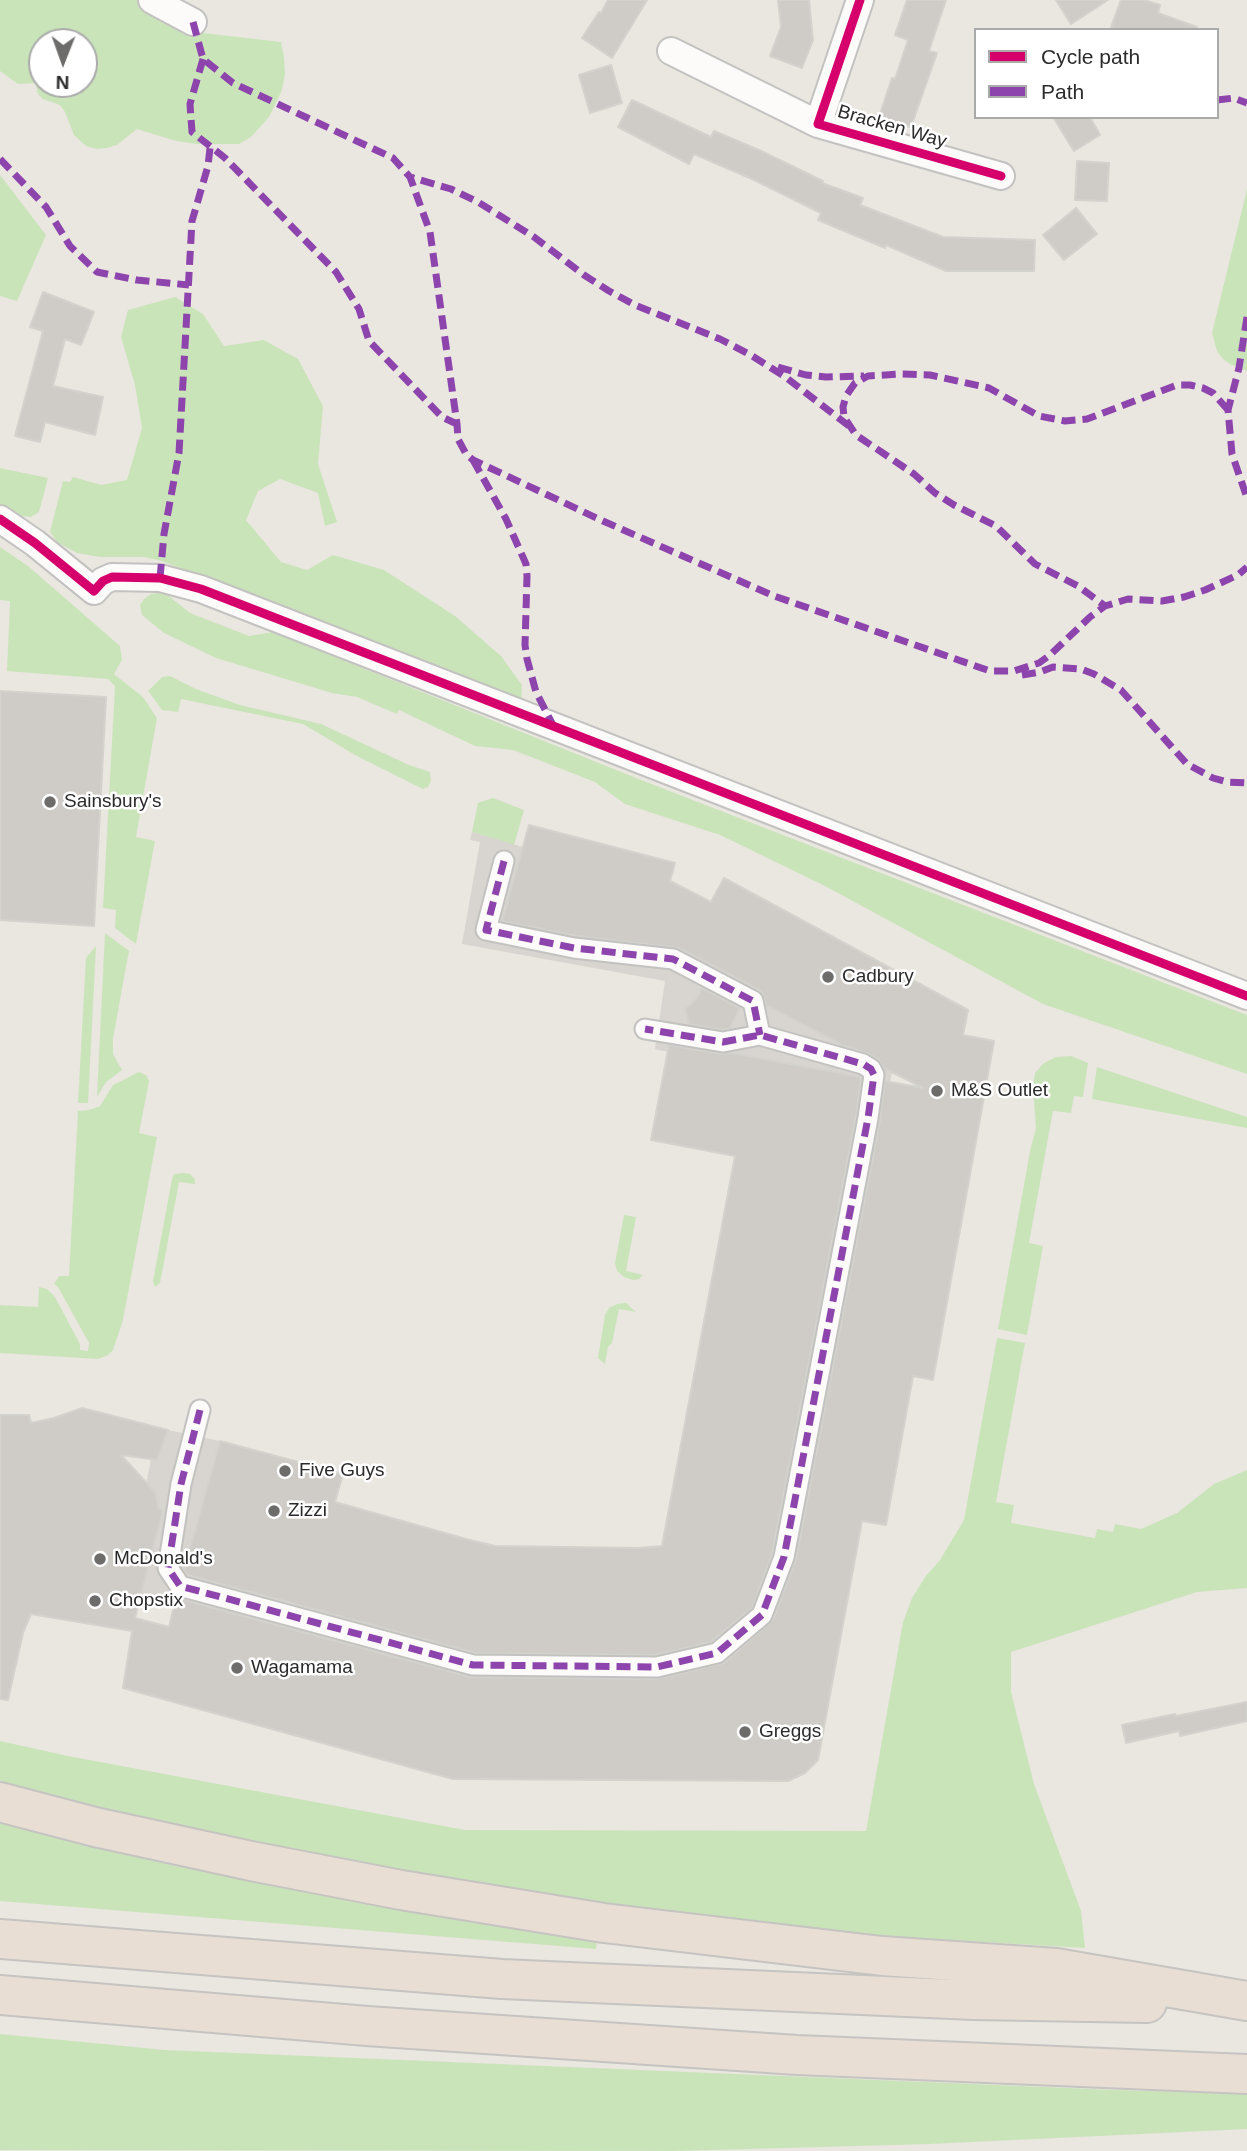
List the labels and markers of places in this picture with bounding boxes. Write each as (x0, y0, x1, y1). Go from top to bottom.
place label: Sainsbury's (64, 791, 162, 813)
marker: Sainsbury's (42, 794, 58, 810)
place label: Cadbury (842, 966, 914, 988)
marker: Cadbury (820, 969, 836, 985)
place label: M&S Outlet (951, 1080, 1048, 1102)
marker: M&S Outlet (929, 1083, 945, 1099)
place label: Five Guys (299, 1460, 385, 1482)
marker: Five Guys (277, 1463, 293, 1479)
place label: Zizzi (288, 1500, 327, 1522)
marker: Zizzi (266, 1503, 282, 1519)
place label: McDonald's (114, 1548, 213, 1570)
marker: McDonald's (92, 1551, 108, 1567)
place label: Chopstix (109, 1590, 183, 1612)
marker: Chopstix (87, 1593, 103, 1609)
place label: Wagamama (251, 1657, 353, 1679)
marker: Wagamama (229, 1660, 245, 1676)
place label: Greggs (759, 1721, 821, 1743)
marker: Greggs (737, 1724, 753, 1740)

